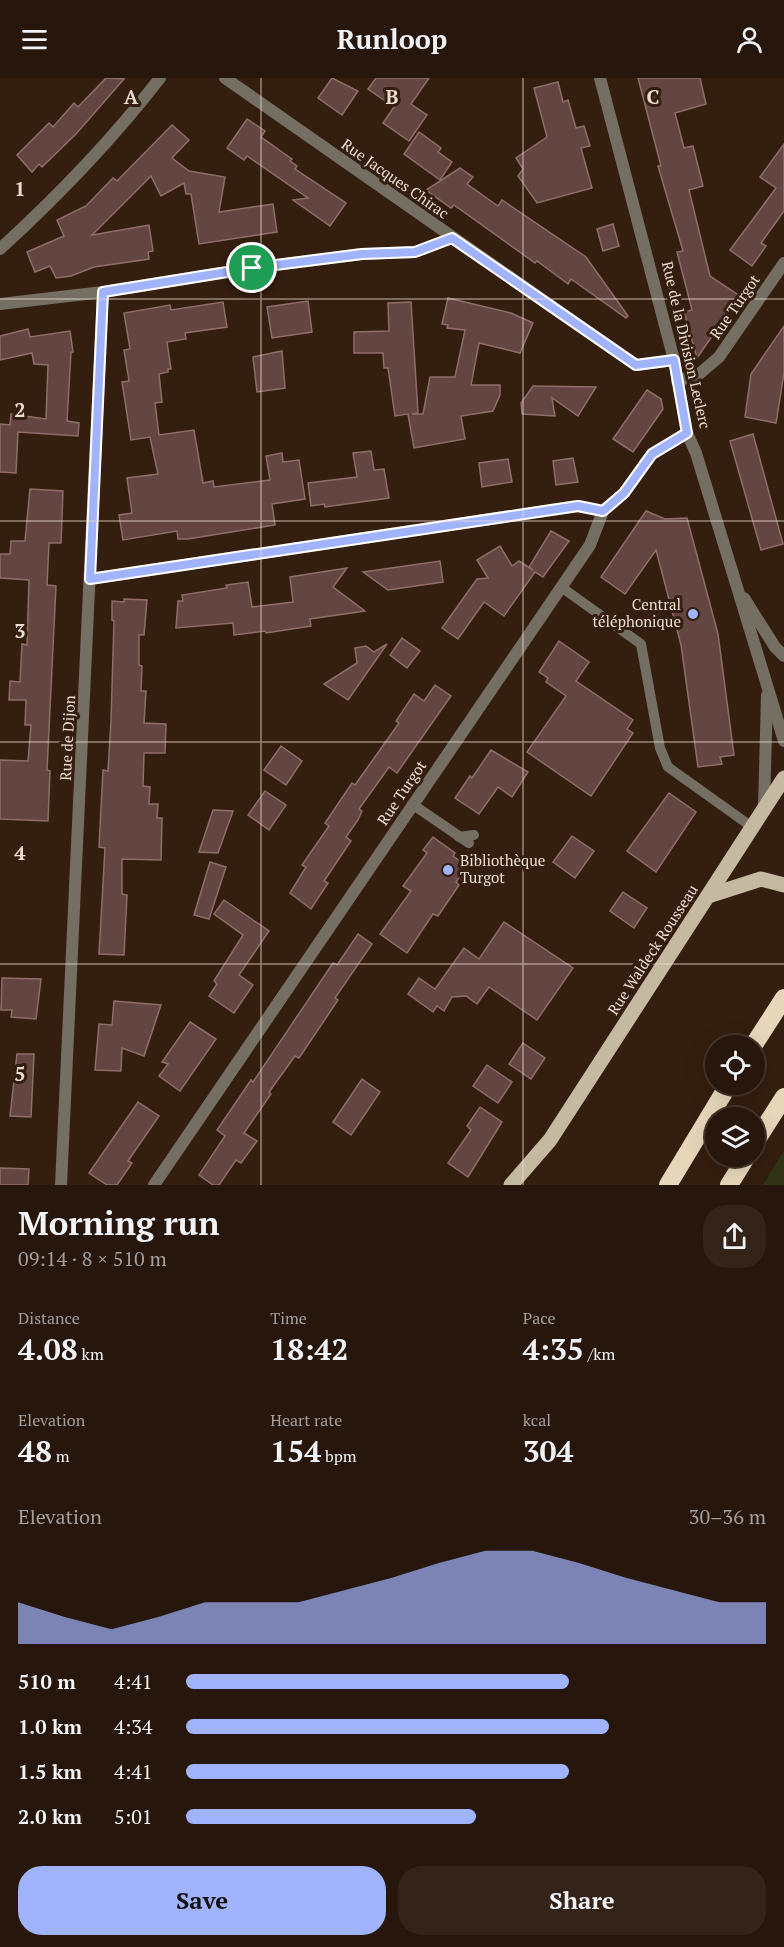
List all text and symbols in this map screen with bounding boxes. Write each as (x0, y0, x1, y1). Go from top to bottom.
text: Runloop (337, 21, 447, 57)
icon: menu (18, 23, 51, 56)
icon: person (733, 23, 766, 56)
text: A (124, 83, 139, 110)
text: B (386, 83, 399, 110)
text: C (646, 83, 660, 110)
street label: Rue Jacques Chirac (338, 134, 453, 223)
text: 1 (14, 175, 26, 202)
pin (226, 242, 277, 293)
icon: arrive (235, 251, 268, 284)
street label: Rue de la Division Leclerc (658, 259, 716, 430)
street label: Rue Turgot (705, 270, 764, 343)
text: 2 (14, 396, 26, 423)
place label: Central téléphonique (592, 594, 681, 631)
marker: Central téléphonique (686, 607, 700, 621)
text: 3 (14, 617, 26, 644)
street label: Rue de Dijon (55, 695, 79, 781)
street label: Rue Turgot (372, 756, 430, 829)
text: 4 (14, 839, 26, 866)
place label: Bibliothèque Turgot (460, 850, 545, 887)
marker: Bibliothèque Turgot (441, 863, 455, 877)
street label: Rue Waldeck Rousseau (602, 880, 702, 1018)
map controls (705, 1035, 765, 1167)
button: locate (705, 1035, 765, 1095)
text: 5 (14, 1060, 26, 1087)
button: layers (705, 1107, 765, 1167)
text: Morning run (18, 1201, 220, 1244)
button: share (703, 1205, 766, 1268)
text: 09:14 · 8 × 510 m (18, 1245, 167, 1272)
text: Distance (18, 1307, 80, 1329)
text: Time (270, 1307, 307, 1329)
text: Pace (523, 1307, 555, 1329)
text: 4.08 (18, 1329, 78, 1369)
text: 18:42 (270, 1329, 348, 1369)
text: 4:35 (523, 1329, 584, 1369)
text: km (78, 1343, 104, 1365)
text: /km (584, 1343, 615, 1365)
text: Elevation (18, 1409, 85, 1431)
text: Heart rate (270, 1409, 342, 1431)
text: kcal (523, 1409, 551, 1431)
text: 48 (18, 1431, 52, 1471)
text: 154 (270, 1431, 321, 1471)
text: 304 (523, 1431, 574, 1471)
text: m (52, 1445, 70, 1467)
text: bpm (321, 1445, 357, 1467)
text: Elevation (18, 1503, 102, 1530)
text: 30–36 m (689, 1503, 766, 1530)
text: 510 m (18, 1668, 76, 1695)
text: 4:41 (114, 1668, 153, 1695)
text: 1.0 km (18, 1713, 82, 1740)
text: 4:34 (114, 1713, 153, 1740)
text: 1.5 km (18, 1758, 82, 1785)
text: 4:41 (114, 1758, 153, 1785)
text: 2.0 km (18, 1803, 82, 1830)
text: 5:01 (114, 1803, 153, 1830)
button: Save (18, 1866, 386, 1935)
button: Share (398, 1866, 766, 1935)

